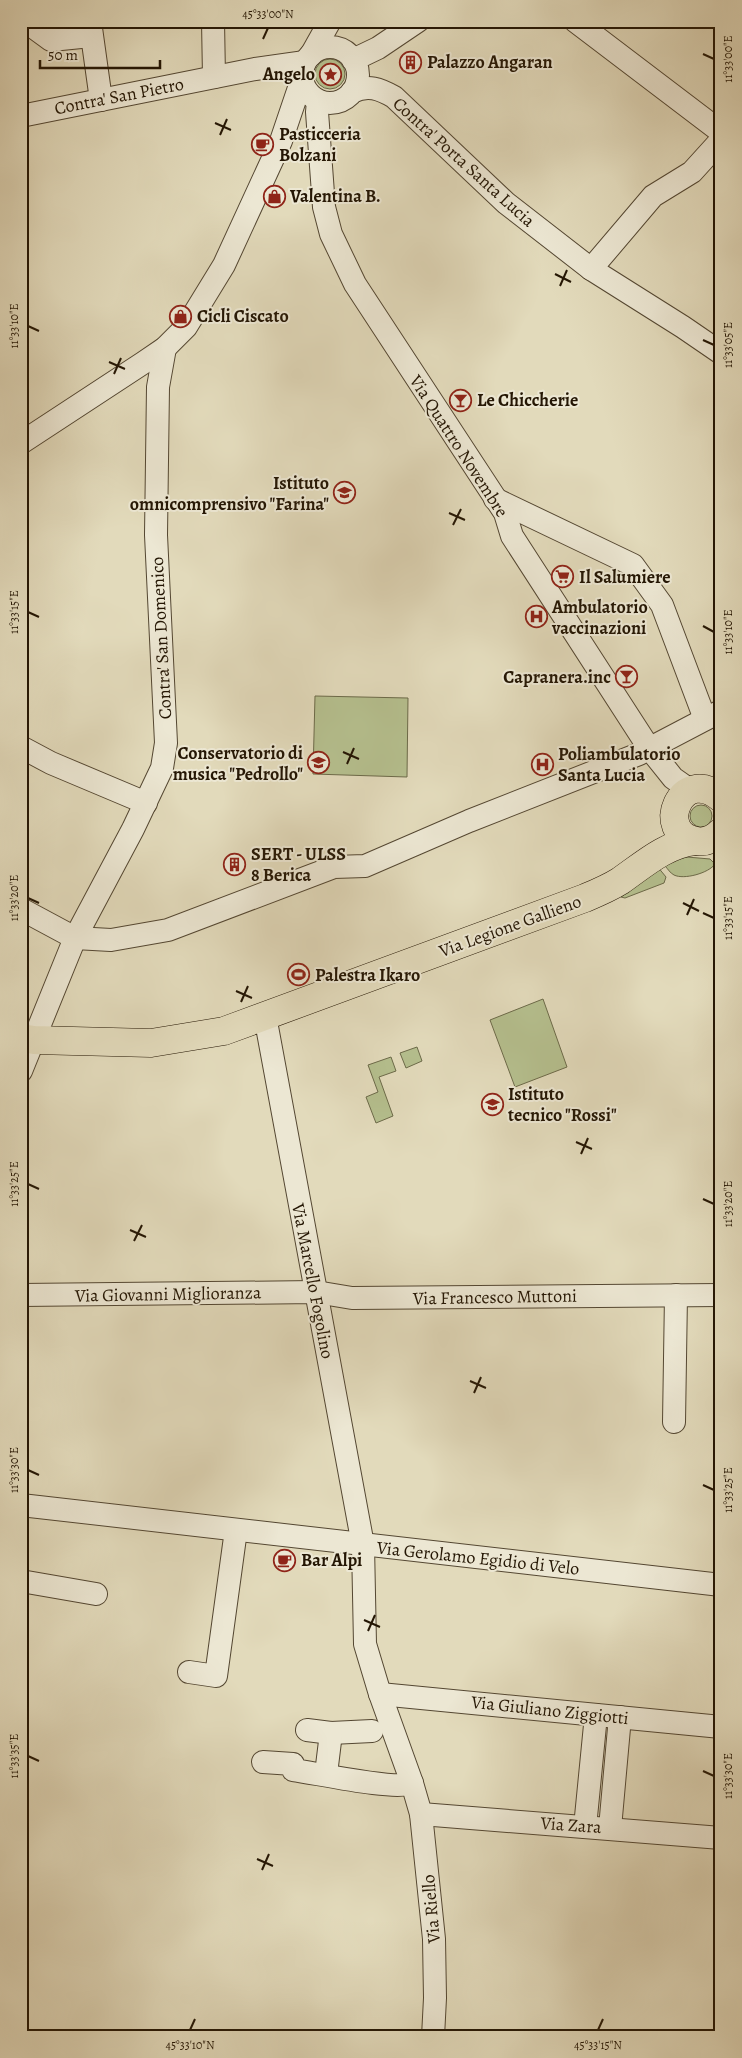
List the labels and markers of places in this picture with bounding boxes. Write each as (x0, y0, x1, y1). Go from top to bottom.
building icon: Palazzo Angaran (399, 50, 423, 74)
place label: Palazzo Angaran (427, 50, 553, 74)
place label: Angelo (262, 62, 315, 86)
place icon: Angelo (319, 62, 343, 86)
place label: Pasticceria Bolzani (279, 122, 361, 167)
cafe icon: Pasticceria Bolzani (251, 132, 275, 156)
shop icon: Valentina B. (262, 184, 286, 208)
place label: Valentina B. (289, 184, 381, 208)
shop icon: Cicli Ciscato (169, 304, 193, 328)
place label: Cicli Ciscato (197, 304, 289, 328)
bar icon: Le Chiccherie (449, 388, 473, 412)
place label: Le Chiccherie (477, 388, 578, 412)
place label: Istituto omnicomprensivo "Farina" (130, 471, 329, 516)
school or university icon: Istituto omnicomprensivo "Farina" (333, 481, 357, 505)
supermarket icon: Il Salumiere (551, 565, 575, 589)
place label: Il Salumiere (579, 565, 671, 589)
place label: Ambulatorio vaccinazioni (551, 595, 648, 640)
hospital icon: Ambulatorio vaccinazioni (524, 605, 548, 629)
place label: Capranera.inc (503, 665, 611, 689)
bar icon: Capranera.inc (615, 665, 639, 689)
place label: Conservatorio di musica "Pedrollo" (173, 741, 303, 786)
place label: Poliambulatorio Santa Lucia (558, 742, 681, 787)
school or university icon: Conservatorio di musica "Pedrollo" (307, 751, 331, 775)
hospital icon: Poliambulatorio Santa Lucia (530, 752, 554, 776)
place label: SERT - ULSS 8 Berica (251, 842, 346, 887)
building icon: SERT - ULSS 8 Berica (223, 852, 247, 876)
sports icon: Palestra Ikaro (287, 963, 311, 987)
place label: Palestra Ikaro (315, 963, 420, 987)
place label: Istituto tecnico "Rossi" (508, 1082, 617, 1127)
school or university icon: Istituto tecnico "Rossi" (480, 1092, 504, 1116)
cafe icon: Bar Alpi (273, 1548, 297, 1572)
place label: Bar Alpi (301, 1548, 362, 1572)

